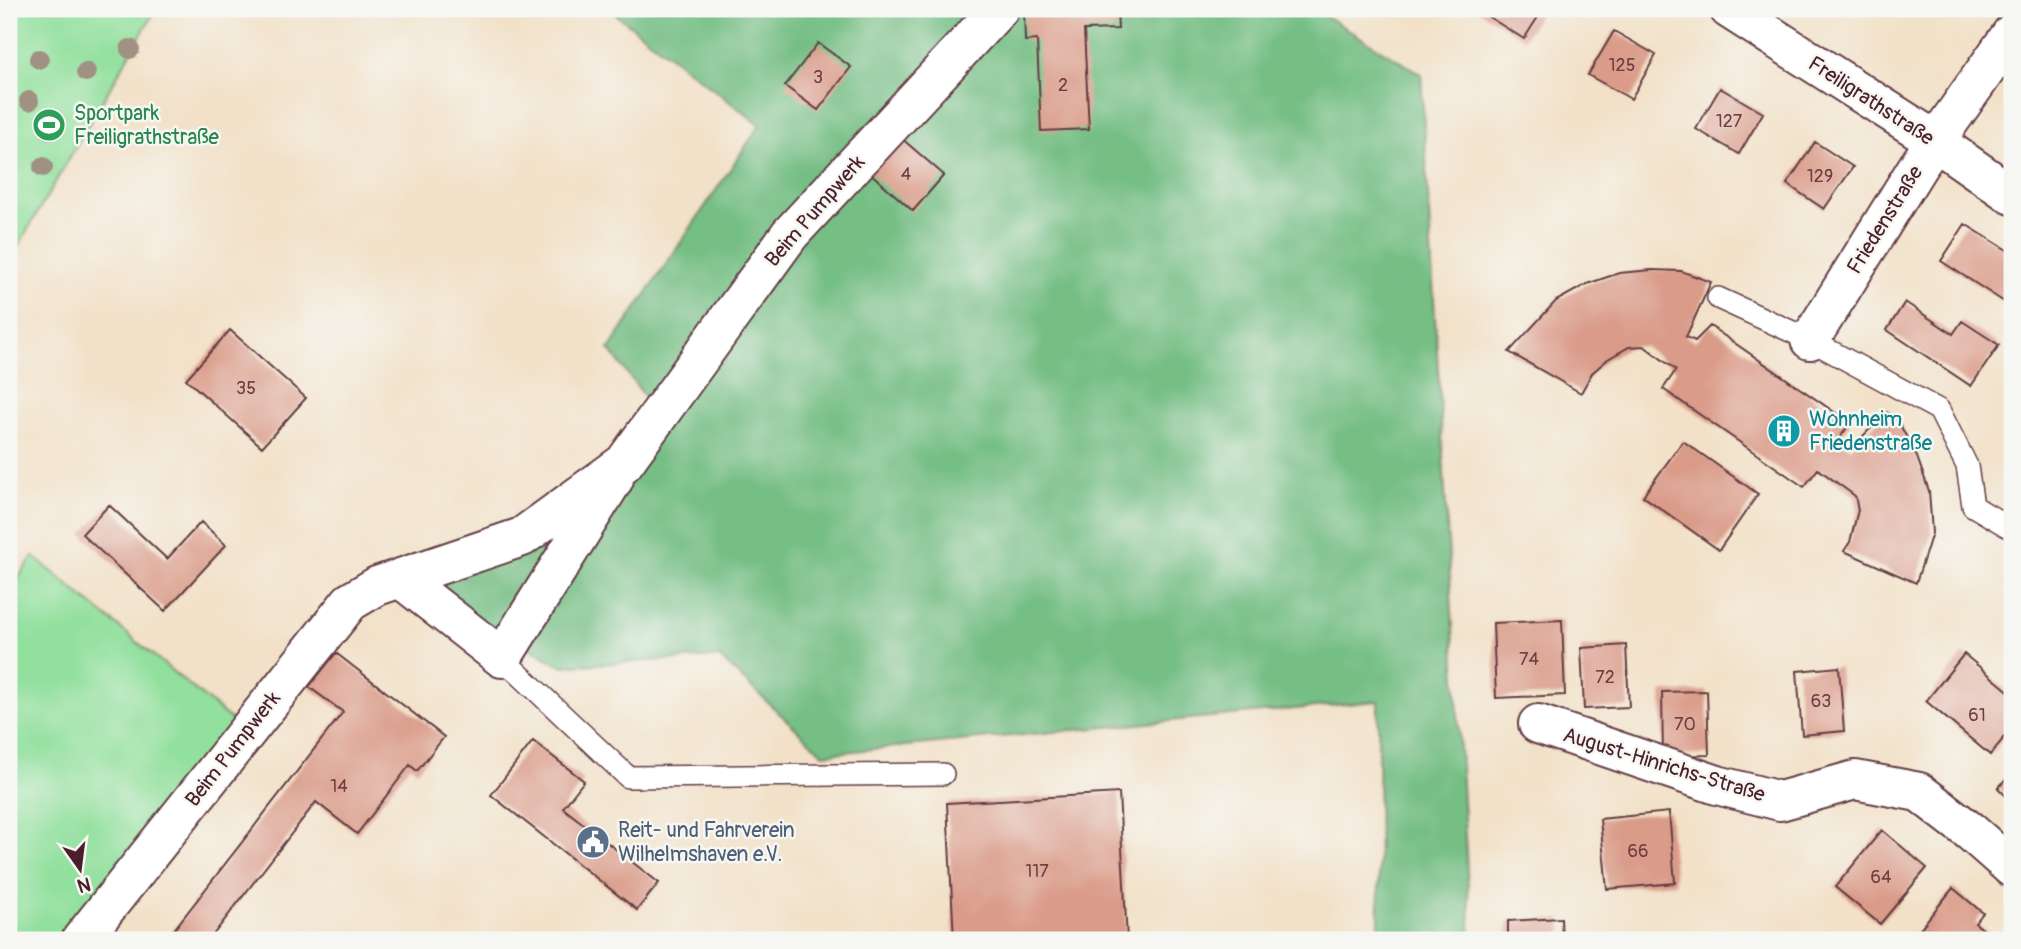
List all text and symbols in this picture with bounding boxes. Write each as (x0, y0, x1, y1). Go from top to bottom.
street label: Freiligrathstraße (1803, 50, 1940, 152)
house number: 125 (1609, 54, 1635, 77)
house number: 3 (813, 66, 823, 89)
house number: 2 (1058, 74, 1068, 97)
place label: Sportpark Freiligrathstraße (74, 100, 220, 151)
sports icon: Sportpark Freiligrathstraße (30, 106, 68, 144)
house number: 127 (1716, 110, 1743, 133)
street label: Beim Pumpwerk (759, 149, 871, 273)
street label: Friedenstraße (1841, 160, 1929, 279)
house number: 4 (901, 163, 912, 186)
house number: 129 (1807, 165, 1833, 188)
house number: 35 (236, 377, 256, 400)
place label: Wohnheim Friedenstraße (1809, 406, 1933, 457)
building icon: Wohnheim Friedenstraße (1765, 412, 1803, 450)
house number: 74 (1519, 648, 1540, 671)
house number: 72 (1595, 666, 1615, 689)
street label: Beim Pumpwerk (179, 686, 287, 812)
house number: 63 (1811, 690, 1831, 713)
house number: 61 (1968, 704, 1986, 727)
house number: 70 (1674, 713, 1696, 736)
street label: August-Hinrichs-Straße (1560, 721, 1769, 809)
house number: 14 (330, 775, 348, 798)
place label: Reit- und Fahrverein Wilhelmshaven e.V. (618, 817, 795, 868)
public building icon: Reit- und Fahrverein Wilhelmshaven e.V. (574, 823, 612, 861)
north arrow (46, 834, 116, 904)
house number: 66 (1628, 840, 1648, 863)
house number: 117 (1025, 860, 1049, 883)
house number: 64 (1871, 866, 1892, 889)
text: N (75, 871, 93, 898)

